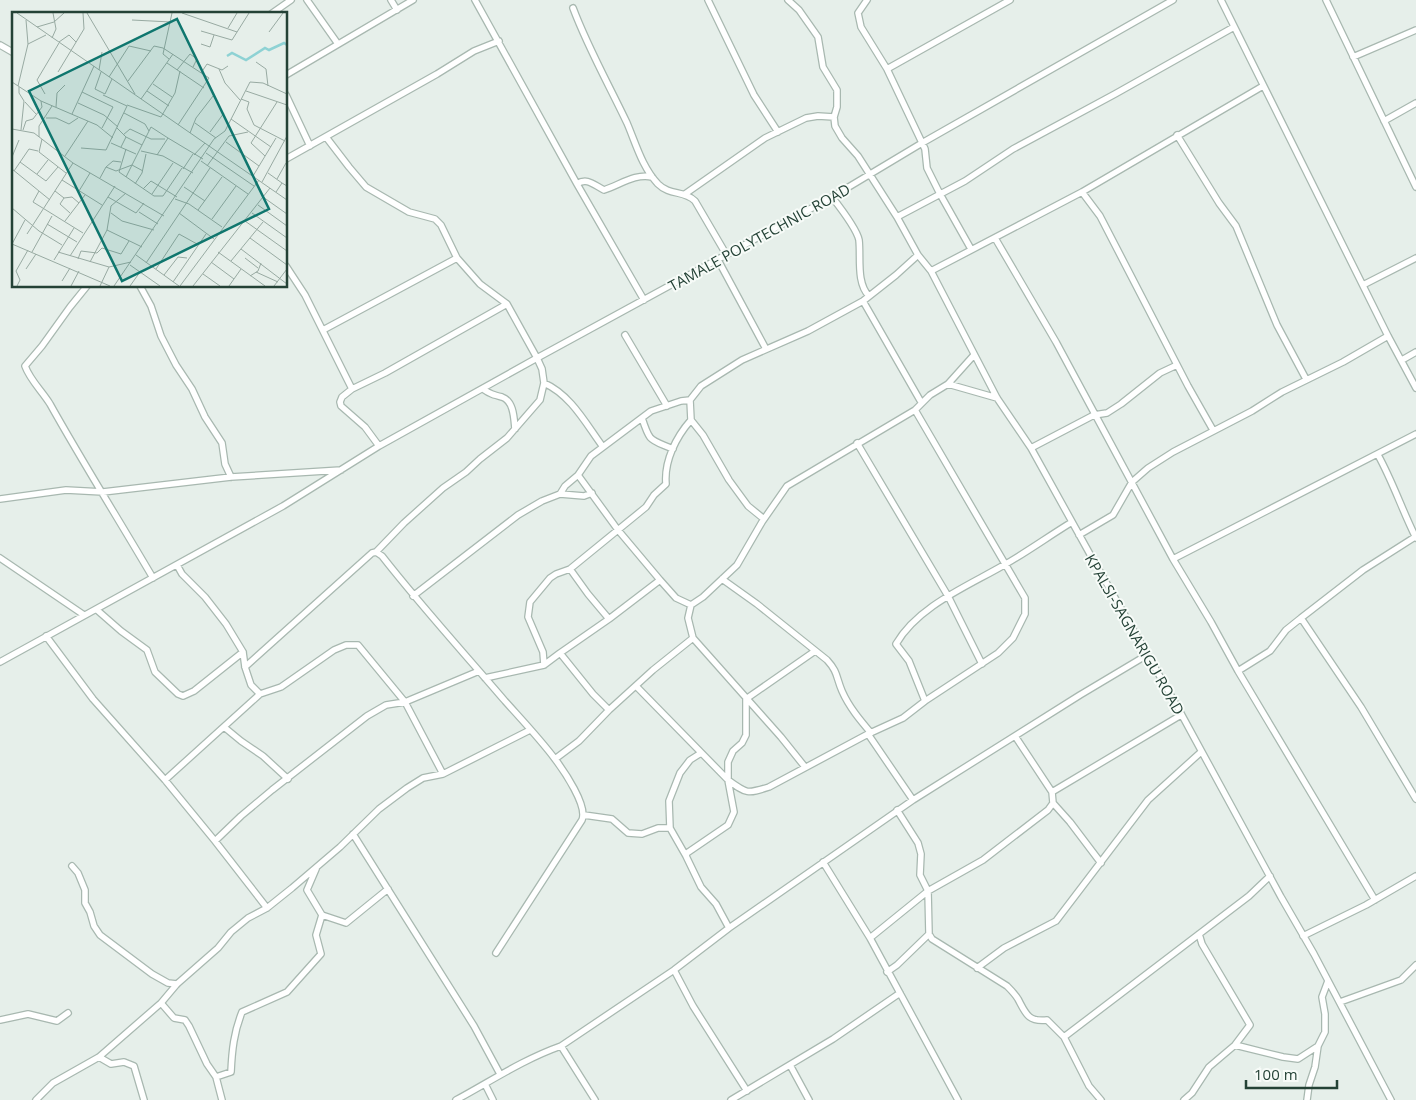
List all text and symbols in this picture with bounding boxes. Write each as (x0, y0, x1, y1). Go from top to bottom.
inset map (12, 12, 288, 288)
street label: TAMALE POLYTECHNIC ROAD (665, 179, 853, 295)
street label: KPALSI-SAGNARIGU ROAD (1081, 550, 1189, 718)
scale bar (1246, 1058, 1337, 1090)
text: 100 m (1254, 1064, 1298, 1084)

